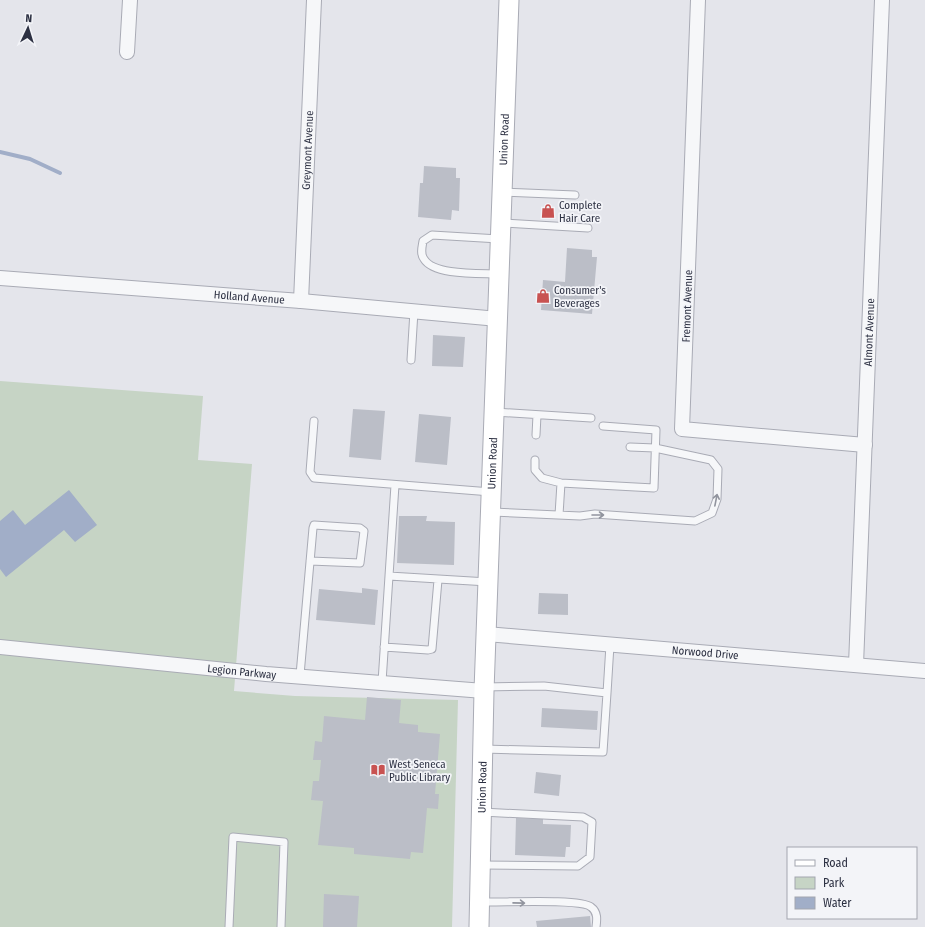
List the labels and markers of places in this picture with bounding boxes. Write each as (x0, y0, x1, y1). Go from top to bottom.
place label: Complete Hair Care (559, 199, 602, 225)
shop icon: Complete Hair Care (540, 203, 556, 219)
place label: Consumer's Beverages (554, 284, 606, 310)
shop icon: Consumer's Beverages (535, 288, 551, 304)
place label: West Seneca Public Library (389, 758, 450, 784)
library icon: West Seneca Public Library (370, 762, 386, 778)

